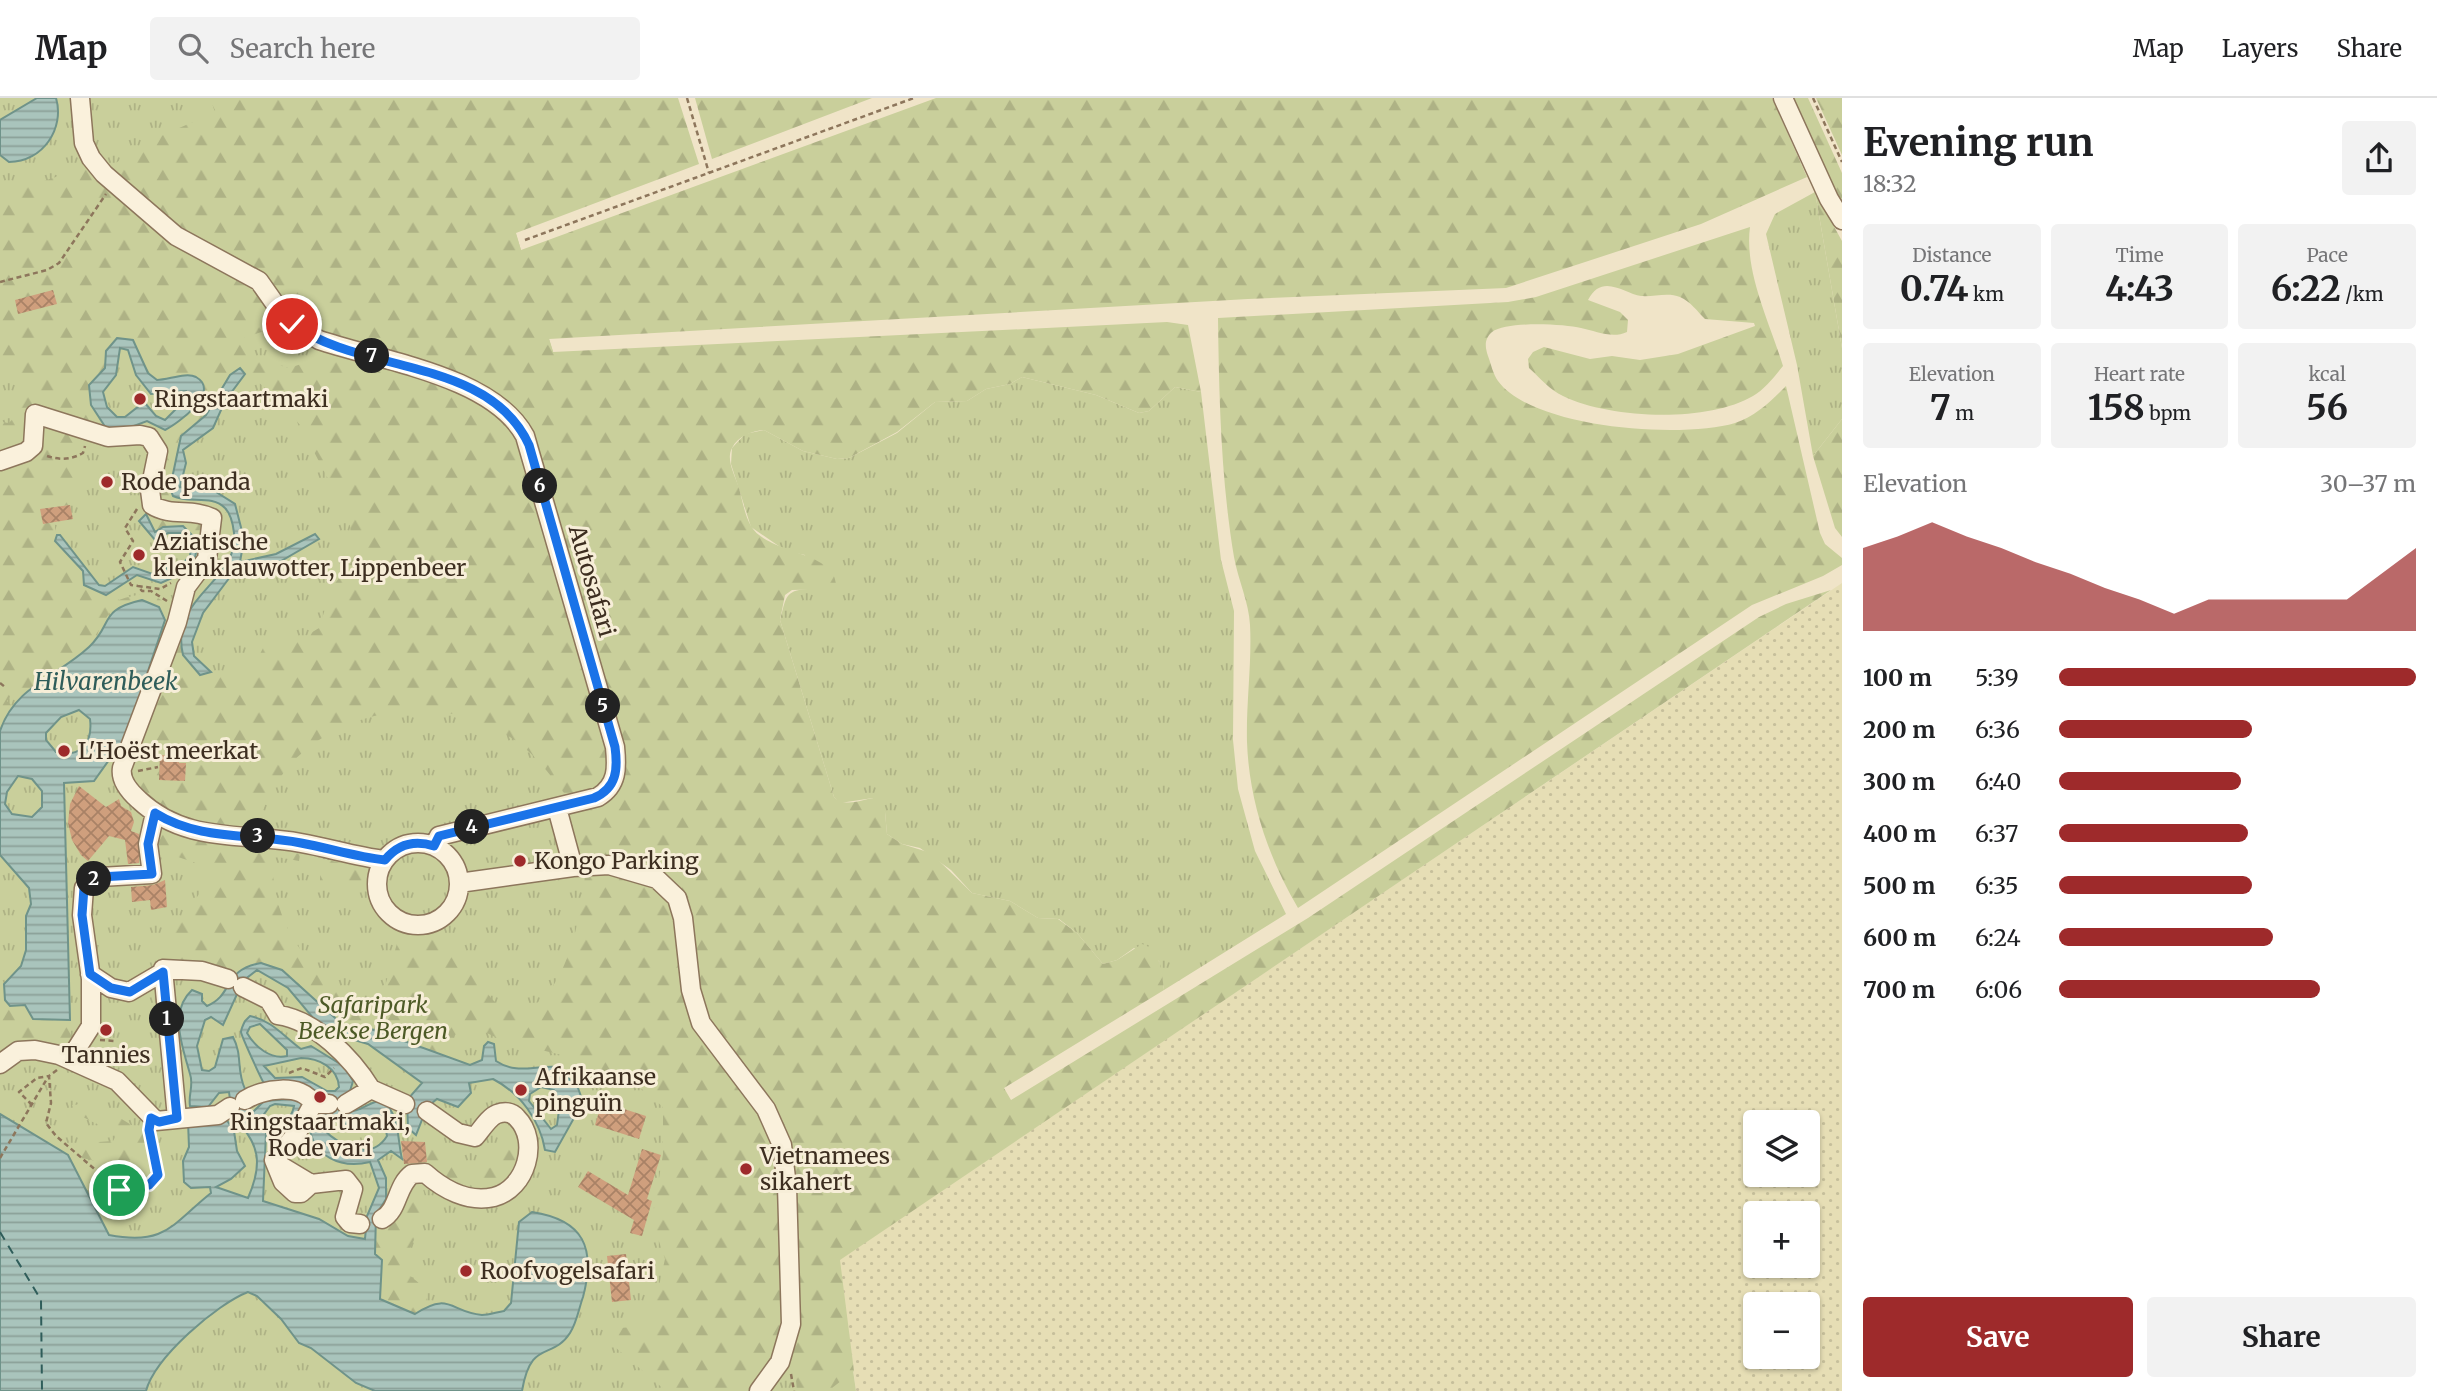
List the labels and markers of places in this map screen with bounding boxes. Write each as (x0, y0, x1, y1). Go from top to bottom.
pin (262, 294, 322, 354)
pin: 7 (354, 338, 390, 374)
place label: Ringstaartmaki (154, 384, 329, 413)
marker: Ringstaartmaki (132, 391, 148, 407)
place label: Rode panda (121, 467, 251, 496)
pin: 6 (522, 468, 558, 504)
marker: Rode panda (99, 474, 115, 490)
place label: Aziatische kleinklauwotter, Lippenbeer (152, 527, 466, 582)
marker: Aziatische kleinklauwotter, Lippenbeer (131, 547, 147, 563)
pin: 5 (586, 688, 620, 724)
place label: L'Hoëst meerkat (78, 736, 258, 765)
marker: L'Hoëst meerkat (56, 743, 72, 759)
pin: 4 (454, 810, 490, 844)
pin: 3 (240, 818, 276, 854)
place label: Kongo Parking (534, 846, 699, 875)
marker: Kongo Parking (512, 853, 528, 869)
pin: 2 (76, 862, 112, 896)
pin: 1 (150, 1002, 184, 1037)
marker: Tannies (98, 1022, 114, 1038)
place label: Tannies (61, 1040, 151, 1069)
place label: Afrikaanse pinguïn (534, 1062, 656, 1117)
marker: Afrikaanse pinguïn (513, 1082, 529, 1098)
marker: Ringstaartmaki, Rode vari (312, 1089, 328, 1105)
place label: Ringstaartmaki, Rode vari (230, 1107, 410, 1162)
place label: Vietnamees sikahert (759, 1141, 890, 1196)
pin (89, 1160, 149, 1220)
marker: Vietnamees sikahert (738, 1161, 754, 1177)
place label: Roofvogelsafari (480, 1256, 655, 1285)
marker: Roofvogelsafari (458, 1263, 474, 1279)

